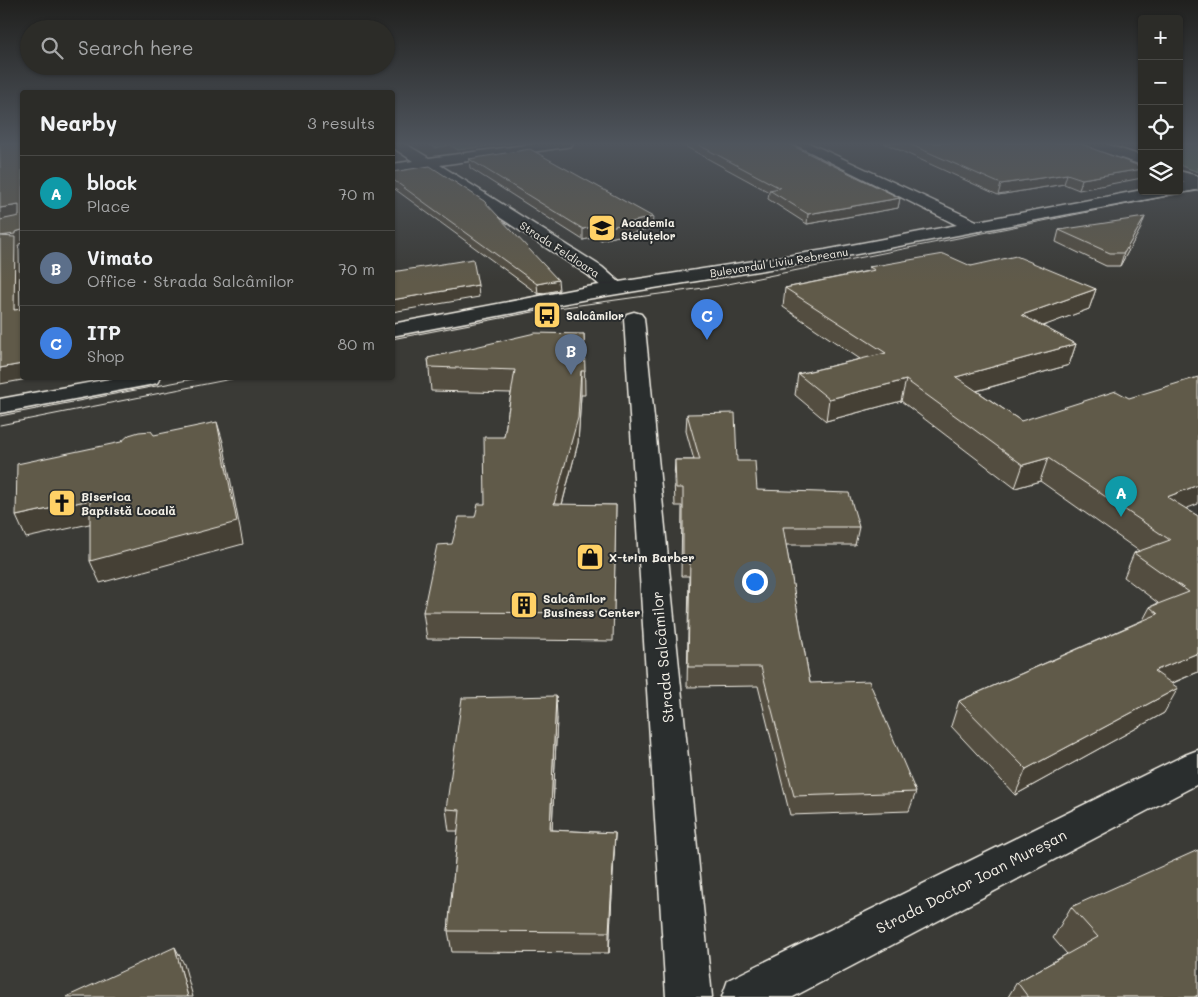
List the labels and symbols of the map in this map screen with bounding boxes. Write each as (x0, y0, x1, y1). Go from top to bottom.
school or university icon: Academia Steluțelor (587, 213, 617, 243)
place label: Academia Steluțelor (621, 215, 676, 244)
street label: Strada Feldioara (517, 217, 603, 281)
street label: Bulevardul Liviu Rebreanu (709, 244, 849, 280)
pin: C (691, 299, 723, 340)
bus stop icon: Salcâmilor (532, 300, 562, 330)
place label: Salcâmilor (566, 308, 624, 323)
pin: B (555, 334, 587, 375)
pin: A (1105, 476, 1137, 517)
church icon: Biserica Baptistă Locală (47, 488, 77, 518)
place label: Biserica Baptistă Locală (81, 488, 176, 518)
shop icon: X-trim Barber (575, 542, 605, 572)
place label: X-trim Barber (609, 549, 695, 565)
your location (742, 569, 768, 595)
building icon: Salcâmilor Business Center (509, 590, 539, 620)
place label: Salcâmilor Business Center (543, 590, 640, 620)
street label: Strada Salcâmilor (646, 590, 678, 724)
street label: Strada Doctor Ioan Mureșan (872, 824, 1070, 939)

